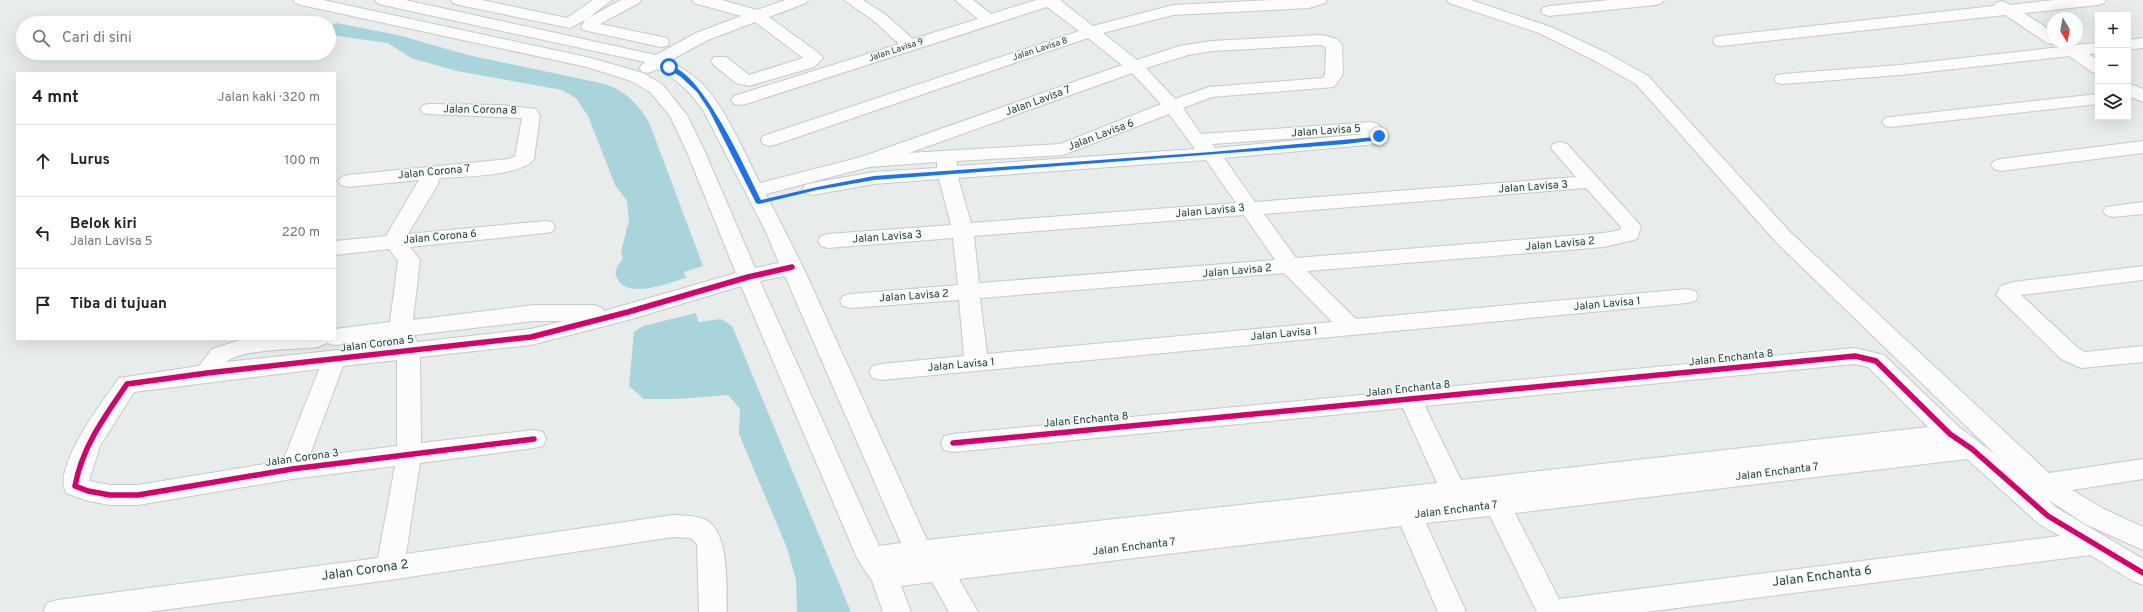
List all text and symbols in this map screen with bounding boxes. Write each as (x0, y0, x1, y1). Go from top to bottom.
north arrow (2047, 12, 2083, 48)
map controls (2095, 12, 2131, 120)
button: + (2095, 12, 2131, 48)
search box (16, 16, 336, 60)
icon: search (30, 27, 52, 49)
text: Cari di sini (62, 29, 132, 48)
street label: Jalan Lavisa 8 (1011, 35, 1069, 63)
street label: Jalan Lavisa 9 (867, 36, 925, 64)
button: − (2095, 48, 2131, 84)
route start (660, 58, 678, 76)
street label: Jalan Lavisa 7 (1003, 83, 1073, 119)
button: layers (2095, 84, 2131, 120)
text: 4 mnt (32, 87, 79, 109)
text: Jalan kaki · 320 m (218, 90, 320, 106)
street label: Jalan Corona 8 (443, 102, 517, 118)
street label: Jalan Lavisa 6 (1066, 116, 1136, 154)
street label: Jalan Lavisa 5 (1291, 122, 1362, 140)
route end (1370, 127, 1388, 145)
icon: ahead (32, 150, 54, 172)
text: Lurus (70, 151, 110, 170)
text: 100 m (284, 153, 320, 169)
street label: Jalan Corona 7 (397, 162, 471, 182)
street label: Jalan Lavisa 3 (1498, 178, 1568, 196)
street label: Jalan Lavisa 3 (1175, 201, 1245, 221)
text: Belok kiri (70, 215, 137, 234)
icon: left (32, 222, 54, 244)
text: 220 m (282, 225, 320, 241)
street label: Jalan Corona 6 (403, 227, 477, 247)
street label: Jalan Lavisa 3 (852, 228, 922, 246)
text: Jalan Lavisa 5 (70, 234, 153, 250)
street label: Jalan Lavisa 2 (1525, 234, 1595, 254)
street label: Jalan Lavisa 2 (1202, 261, 1272, 281)
street label: Jalan Lavisa 2 (879, 287, 949, 305)
icon: arrive (32, 294, 54, 316)
street label: Jalan Lavisa 1 (1573, 294, 1641, 314)
text: Tiba di tujuan (70, 295, 167, 314)
street label: Jalan Lavisa 1 (1250, 324, 1318, 344)
street label: Jalan Corona 5 (339, 333, 415, 355)
street label: Jalan Enchanta 8 (1688, 347, 1774, 369)
street label: Jalan Lavisa 1 (927, 355, 995, 375)
street label: Jalan Enchanta 8 (1365, 378, 1451, 400)
street label: Jalan Enchanta 8 (1043, 409, 1129, 431)
street label: Jalan Corona 3 (264, 446, 340, 470)
street label: Jalan Enchanta 7 (1735, 460, 1820, 484)
street label: Jalan Enchanta 7 (1414, 498, 1499, 522)
street label: Jalan Enchanta 7 (1092, 535, 1177, 559)
street label: Jalan Corona 2 (321, 557, 409, 585)
street label: Jalan Enchanta 6 (1771, 563, 1873, 591)

